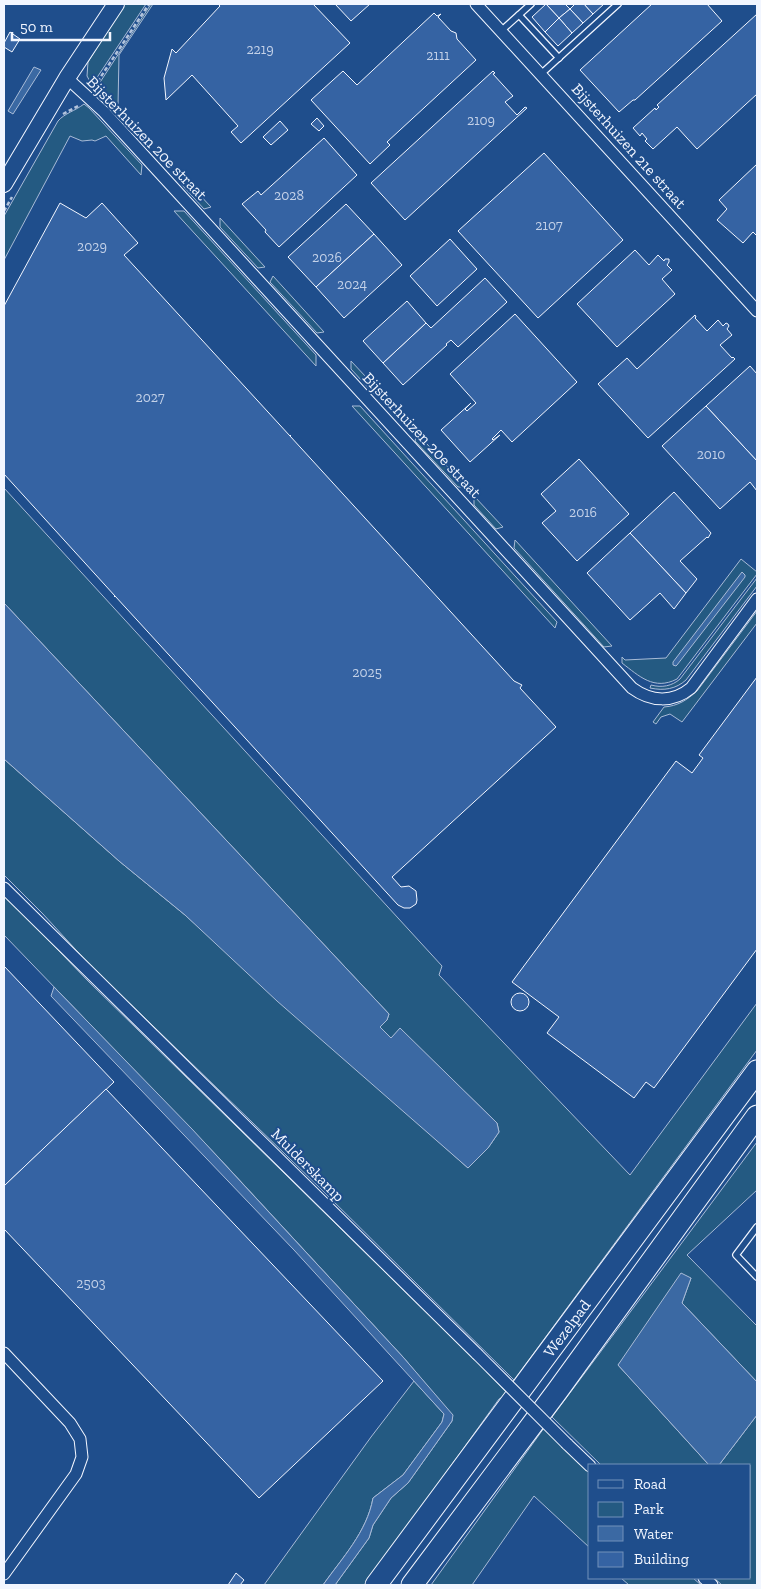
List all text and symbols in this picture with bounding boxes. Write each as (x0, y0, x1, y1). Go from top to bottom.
scale bar (12, 10, 110, 42)
text: 50 m (20, 18, 53, 36)
house number: 2219 (246, 41, 274, 58)
house number: 2111 (426, 47, 450, 64)
street label: Bijsterhuizen 20e straat (83, 72, 211, 204)
street label: Bijsterhuizen 21e straat (568, 79, 690, 213)
house number: 2109 (467, 112, 495, 129)
house number: 2028 (274, 187, 304, 204)
house number: 2107 (535, 217, 563, 234)
house number: 2029 (77, 238, 107, 255)
house number: 2026 (312, 249, 342, 266)
house number: 2024 (337, 276, 367, 293)
street label: Bijsterhuizen 20e straat (359, 368, 485, 502)
house number: 2027 (135, 389, 165, 406)
house number: 2010 (697, 446, 725, 463)
house number: 2016 (569, 504, 597, 521)
house number: 2025 (352, 664, 382, 681)
street label: Mulderskamp (267, 1124, 349, 1206)
house number: 2503 (76, 1275, 106, 1292)
street label: Wezelpad (539, 1295, 594, 1360)
legend (588, 1464, 751, 1579)
text: Road (634, 1475, 667, 1493)
text: Park (634, 1500, 664, 1518)
text: Water (634, 1525, 674, 1543)
text: Building (634, 1550, 689, 1568)

